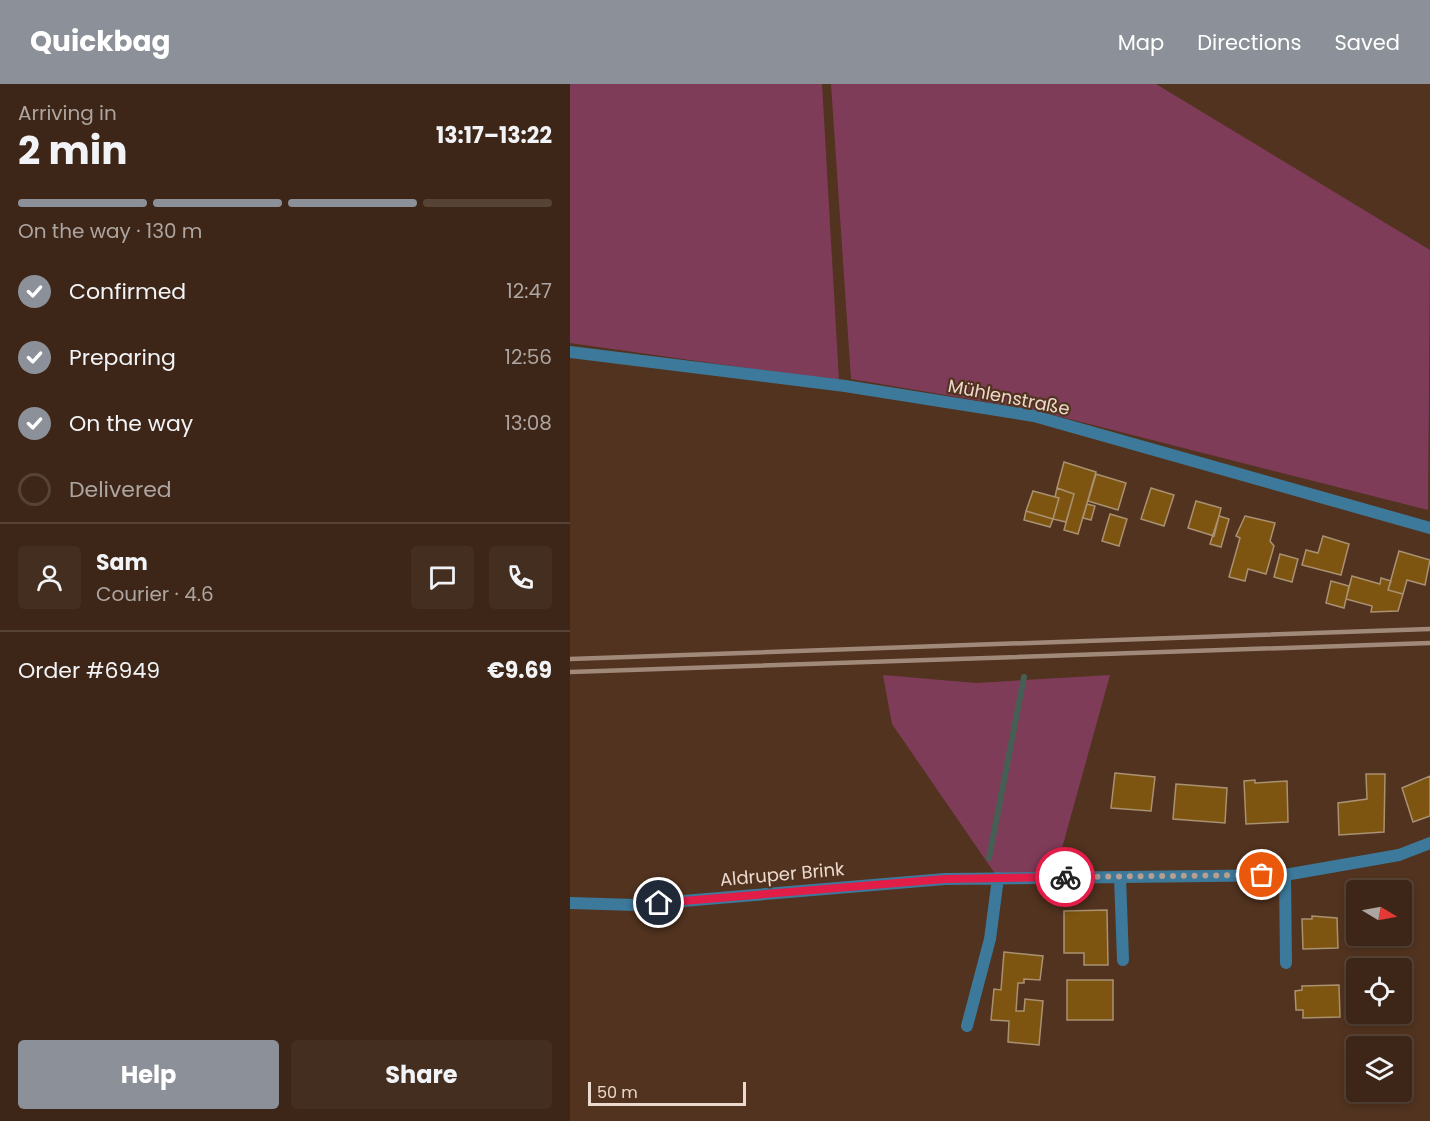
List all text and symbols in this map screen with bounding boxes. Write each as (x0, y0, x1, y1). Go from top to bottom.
text: Quickbag (30, 22, 170, 61)
text: Map (1118, 28, 1164, 57)
text: Directions (1197, 28, 1301, 57)
text: Saved (1334, 28, 1400, 57)
text: Arriving in (18, 99, 117, 127)
text: 13:17–13:22 (436, 120, 552, 151)
text: 2 min (18, 123, 128, 178)
text: On the way · 130 m (18, 217, 202, 245)
icon: check (18, 275, 51, 308)
text: Confirmed (69, 276, 186, 307)
text: 12:47 (506, 277, 552, 305)
icon: check (18, 341, 51, 374)
text: Preparing (69, 342, 176, 373)
text: 12:56 (505, 343, 552, 371)
street label: Mühlenstraße (946, 373, 1072, 421)
icon: check (18, 407, 51, 440)
text: On the way (69, 408, 193, 439)
text: 13:08 (504, 409, 552, 437)
text: Delivered (69, 474, 172, 505)
button: person (18, 546, 81, 609)
button: chat (411, 546, 474, 609)
button: phone (489, 546, 552, 609)
text: Sam (96, 547, 148, 578)
text: Courier · 4.6 (96, 580, 214, 608)
text: Order #6949 (18, 655, 160, 686)
text: €9.69 (487, 655, 552, 686)
courier (1035, 847, 1095, 907)
pin (1236, 849, 1287, 900)
street label: Aldruper Brink (719, 856, 846, 892)
icon: bag (1245, 858, 1278, 891)
icon: bike (1049, 861, 1082, 894)
pin (633, 877, 684, 928)
north arrow (1346, 880, 1412, 946)
map controls (1346, 880, 1412, 1102)
icon: home (642, 886, 675, 919)
button: locate (1346, 958, 1412, 1024)
button: layers (1346, 1036, 1412, 1102)
button: Help (18, 1040, 279, 1109)
button: Share (291, 1040, 552, 1109)
scale bar (588, 1079, 746, 1106)
text: 50 m (597, 1081, 638, 1104)

